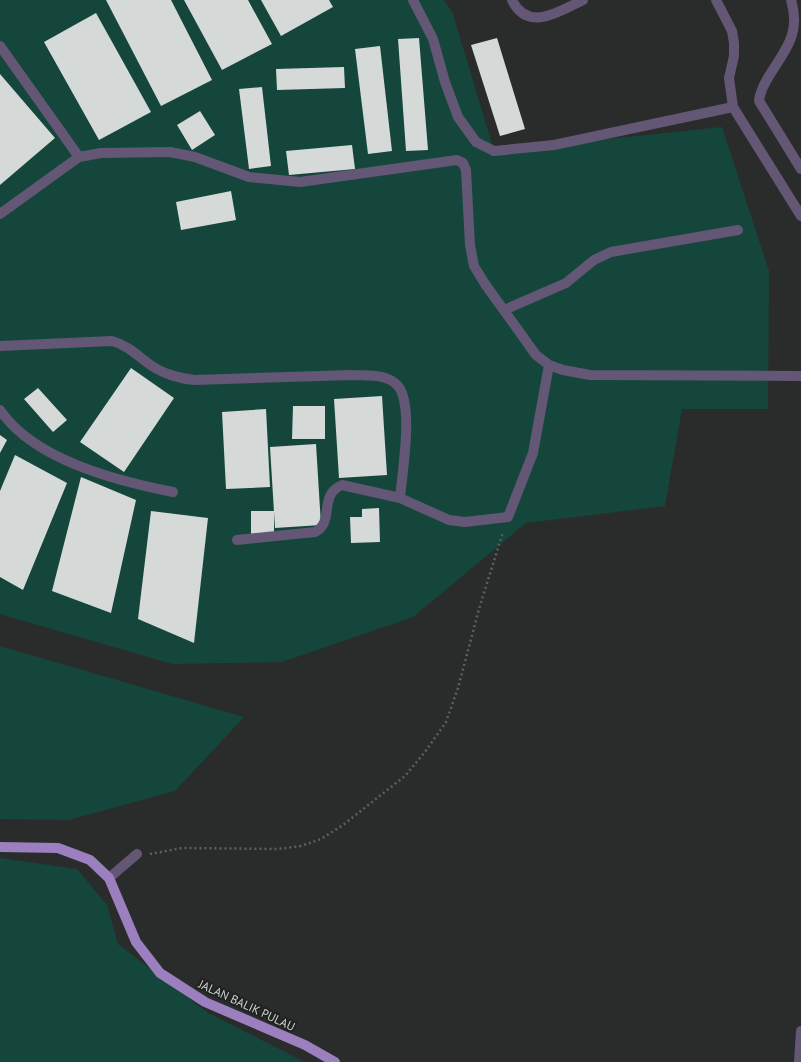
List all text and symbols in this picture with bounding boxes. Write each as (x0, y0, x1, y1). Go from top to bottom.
street label: JALAN BALIK PULAU (196, 976, 298, 1034)

